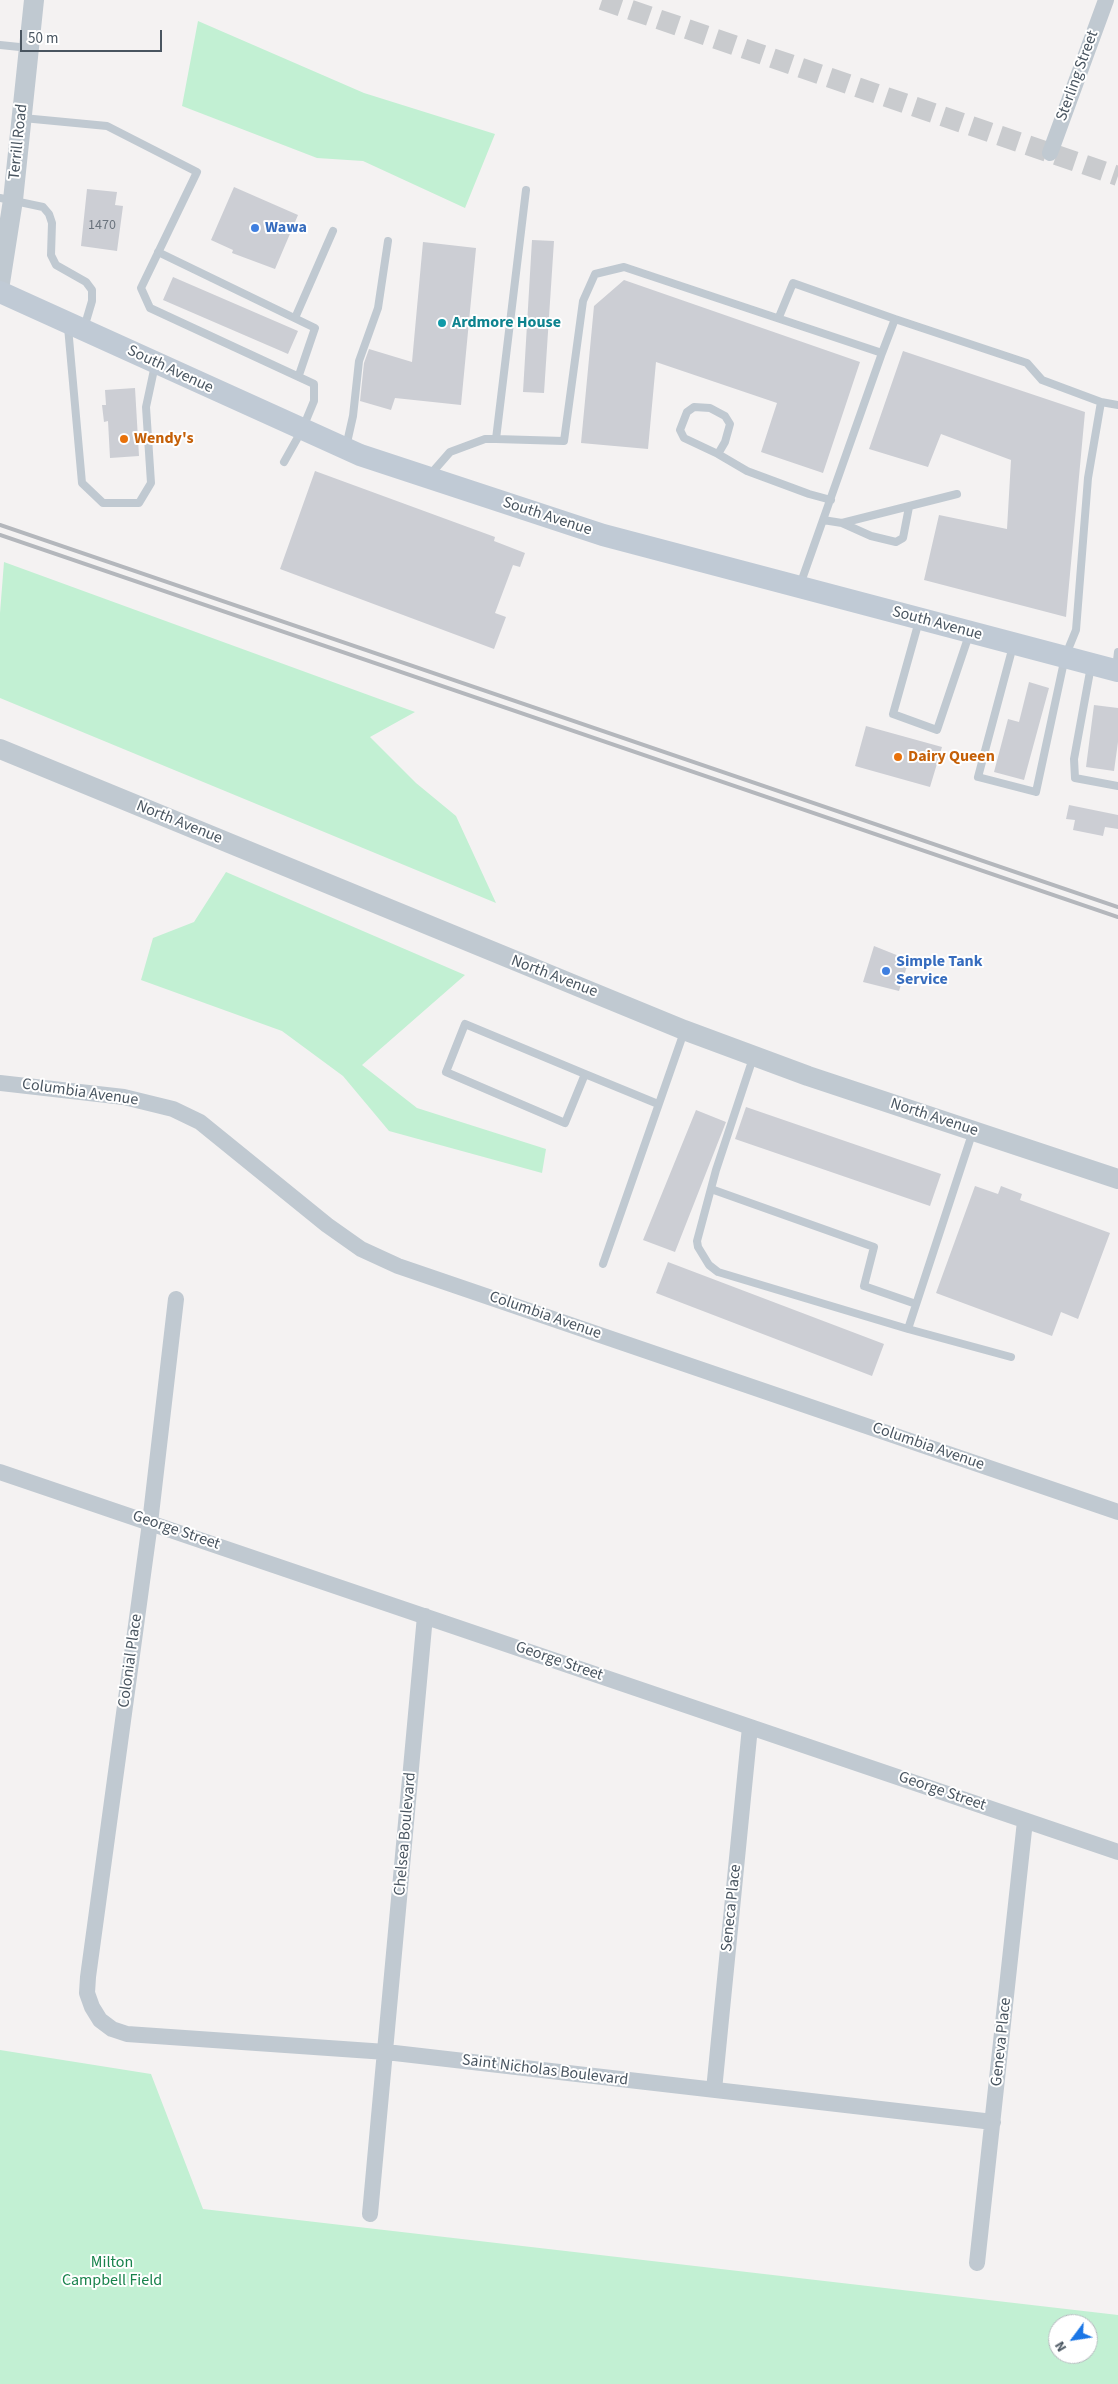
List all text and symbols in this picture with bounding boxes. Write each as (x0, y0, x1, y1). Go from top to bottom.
scale bar (22, 20, 165, 52)
text: 50 m (28, 28, 58, 49)
street label: Sterling Street (1053, 28, 1103, 124)
street label: Terrill Road (5, 103, 33, 181)
house number: 1470 (88, 218, 116, 234)
place label: Wawa (265, 218, 307, 238)
marker: Wawa (249, 222, 261, 234)
place label: Ardmore House (452, 313, 561, 333)
marker: Ardmore House (436, 317, 448, 329)
street label: South Avenue (124, 342, 216, 398)
place label: Wendy's (134, 429, 194, 449)
marker: Wendy's (118, 433, 130, 445)
street label: South Avenue (500, 494, 594, 540)
street label: South Avenue (890, 603, 984, 645)
place label: Dairy Queen (908, 747, 995, 767)
marker: Dairy Queen (892, 751, 904, 763)
street label: North Avenue (133, 797, 225, 849)
street label: North Avenue (508, 952, 600, 1002)
place label: Simple Tank Service (896, 952, 982, 990)
marker: Simple Tank Service (880, 965, 892, 977)
street label: Columbia Avenue (21, 1075, 139, 1111)
street label: North Avenue (888, 1095, 980, 1141)
street label: Columbia Avenue (486, 1288, 604, 1344)
street label: Columbia Avenue (869, 1419, 987, 1475)
street label: George Street (130, 1507, 222, 1555)
street label: Colonial Place (115, 1613, 147, 1709)
street label: George Street (513, 1638, 605, 1686)
street label: George Street (896, 1768, 988, 1816)
street label: Chelsea Boulevard (391, 1771, 421, 1897)
street label: Seneca Place (718, 1863, 746, 1953)
street label: Geneva Place (988, 1997, 1016, 2087)
street label: Saint Nicholas Boulevard (461, 2051, 629, 2091)
park label: Milton Campbell Field (62, 2253, 162, 2291)
north arrow (1048, 2314, 1098, 2364)
text: N (1050, 2337, 1072, 2355)

